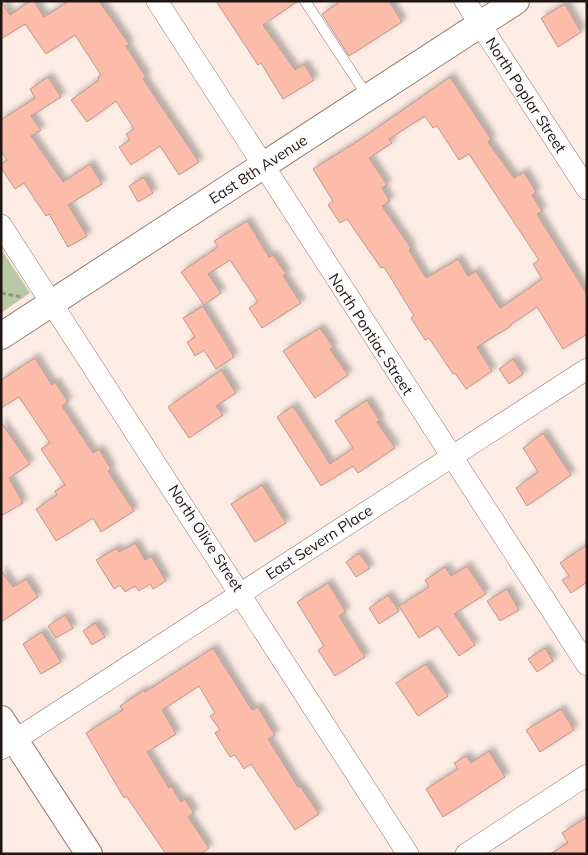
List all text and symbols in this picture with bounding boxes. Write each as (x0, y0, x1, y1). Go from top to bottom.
street label: North Poplar Street (482, 34, 570, 156)
street label: East 8th Avenue (205, 130, 311, 208)
street label: North Pontiac Street (325, 270, 417, 398)
street label: North Olive Street (164, 481, 248, 595)
street label: East Severn Place (262, 500, 376, 584)

